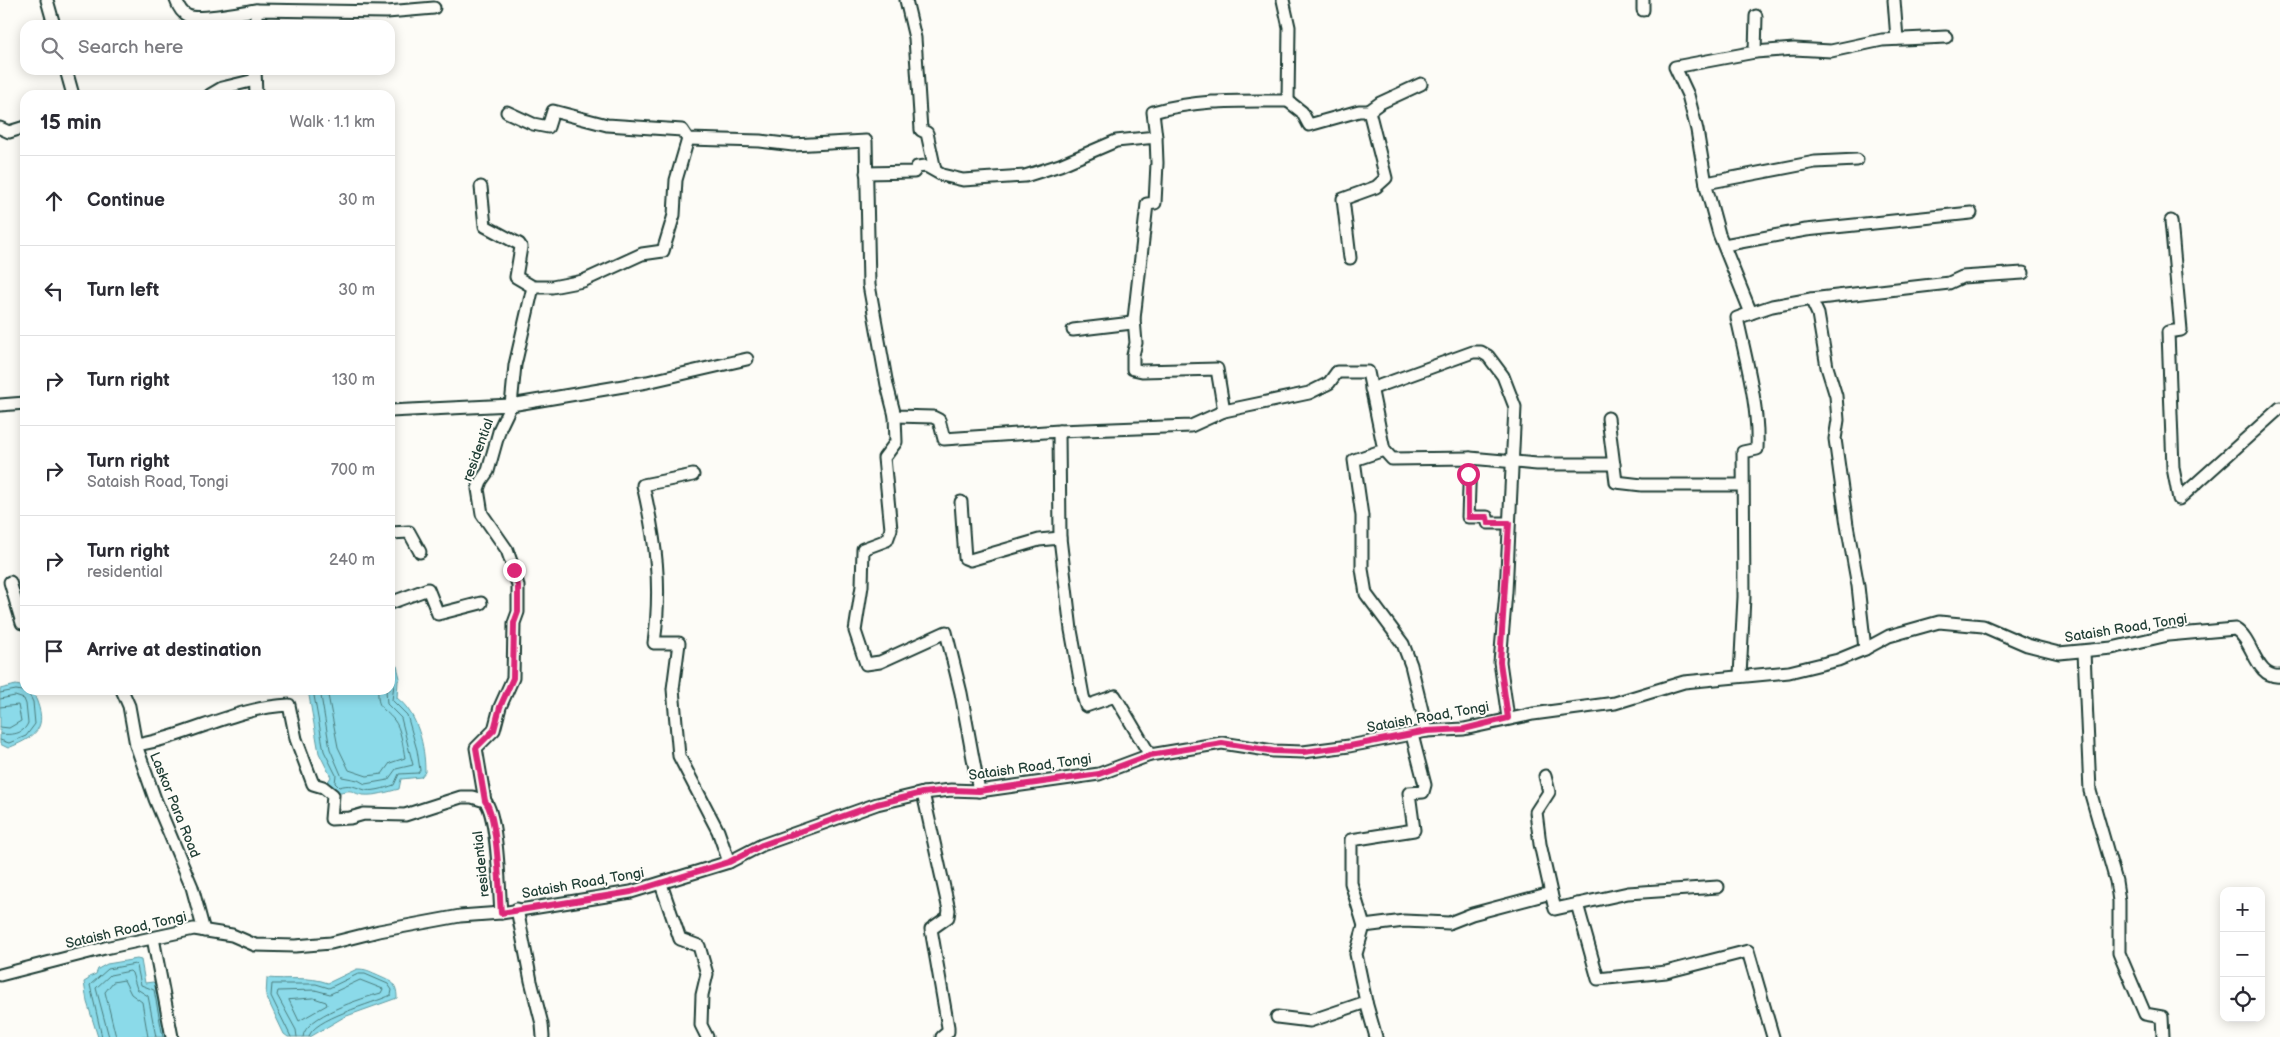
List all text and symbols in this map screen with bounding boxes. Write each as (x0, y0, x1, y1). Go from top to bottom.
search box (20, 20, 395, 75)
icon: search (38, 34, 66, 62)
text: Search here (78, 36, 183, 59)
text: 15 min (40, 110, 101, 135)
text: Walk · 1.1 km (290, 113, 375, 132)
icon: ahead (40, 187, 68, 215)
text: Continue (87, 189, 165, 212)
text: 30 m (338, 191, 375, 210)
icon: left (40, 277, 68, 305)
text: Turn left (87, 279, 159, 302)
text: 30 m (338, 281, 375, 300)
icon: right (40, 367, 68, 395)
text: Turn right (87, 369, 170, 392)
text: 130 m (332, 371, 375, 390)
street label: residential (459, 416, 497, 484)
text: Turn right (87, 450, 170, 473)
icon: right (40, 457, 68, 485)
text: 700 m (331, 461, 375, 480)
route start (1457, 463, 1480, 486)
text: Sataish Road, Tongi (87, 473, 229, 492)
text: Turn right (87, 540, 170, 563)
icon: right (40, 547, 68, 575)
text: 240 m (329, 551, 375, 570)
route end (503, 559, 526, 582)
text: residential (87, 563, 163, 582)
street label: Sataish Road, Tongi (2064, 610, 2188, 646)
icon: arrive (40, 637, 68, 665)
text: Arrive at destination (87, 639, 262, 662)
street label: Sataish Road, Tongi (1366, 698, 1490, 736)
street label: Laskor Para Road (146, 750, 204, 860)
street label: Sataish Road, Tongi (967, 750, 1093, 784)
street label: residential (469, 830, 493, 898)
street label: Sataish Road, Tongi (521, 864, 645, 902)
map controls (2220, 887, 2265, 1022)
button: + (2220, 887, 2265, 932)
street label: Sataish Road, Tongi (64, 908, 188, 952)
button: − (2220, 932, 2265, 977)
button: locate (2220, 977, 2265, 1022)

